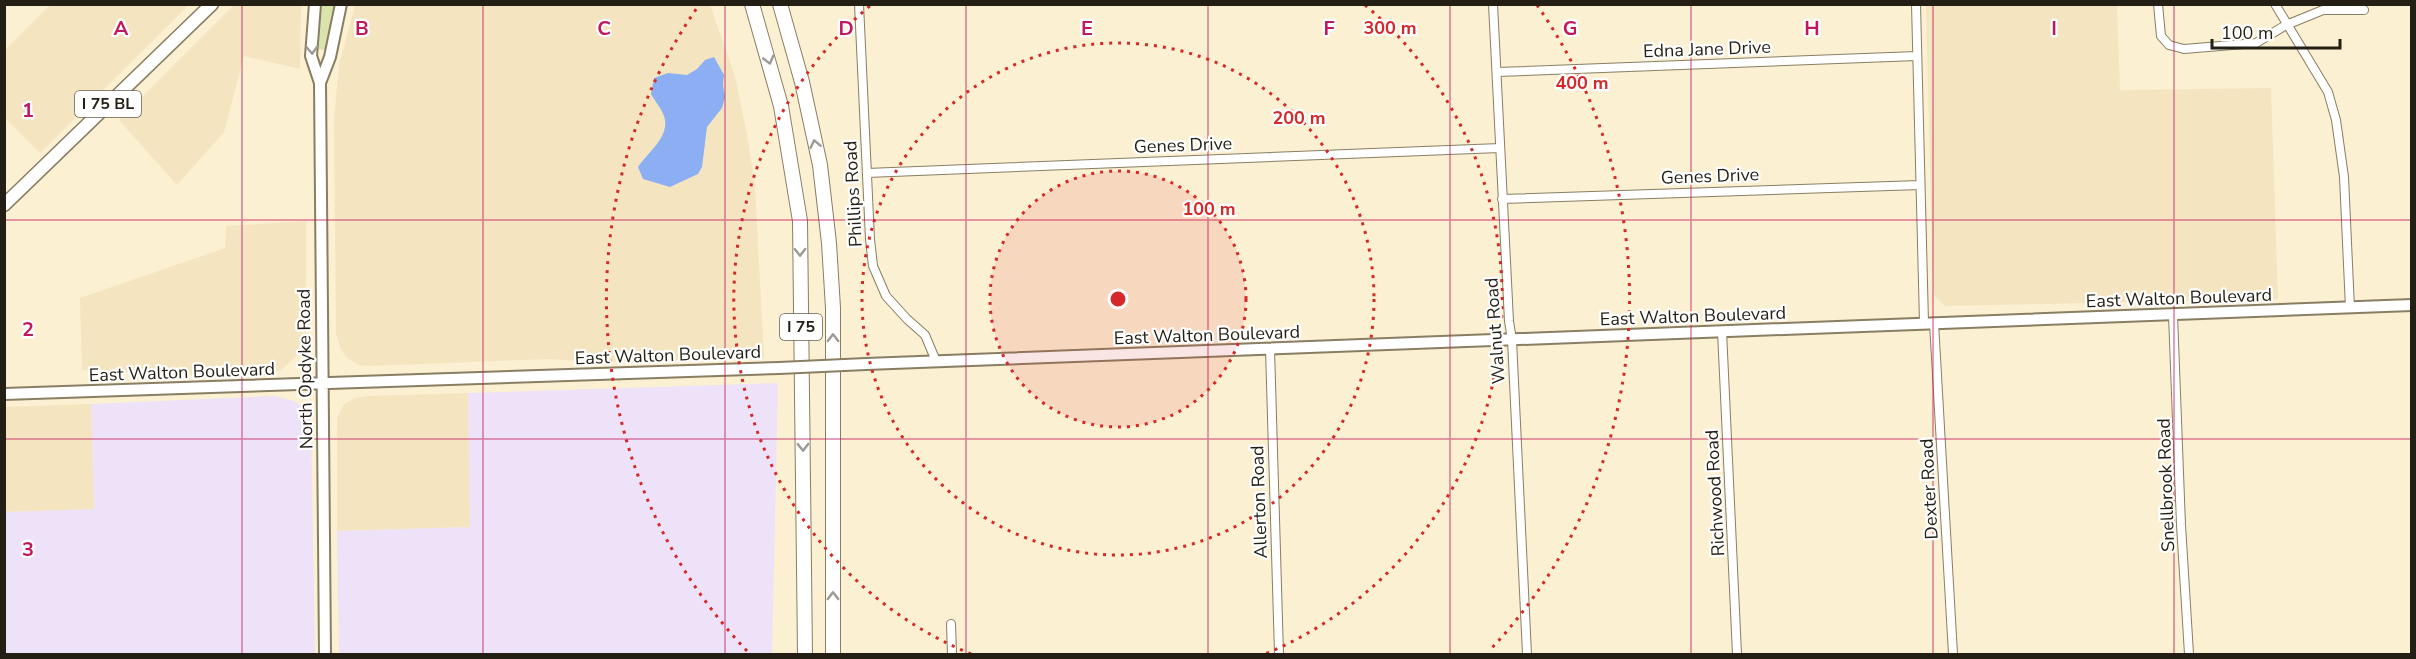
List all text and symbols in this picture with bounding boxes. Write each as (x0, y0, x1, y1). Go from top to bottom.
scale bar (2212, 12, 2340, 50)
text: A (114, 15, 129, 42)
text: B (355, 15, 369, 42)
text: C (597, 15, 611, 42)
text: D (838, 15, 854, 42)
text: E (1081, 15, 1093, 42)
text: F (1323, 15, 1335, 42)
text: G (1563, 15, 1577, 42)
text: H (1804, 15, 1820, 42)
text: I (2051, 15, 2057, 42)
text: 300 m (1363, 16, 1417, 40)
text: 100 m (2221, 21, 2273, 45)
street label: Edna Jane Drive (1643, 35, 1771, 63)
one-way arrow (306, 46, 319, 55)
one-way arrow (762, 55, 774, 65)
text: 400 m (1555, 71, 1609, 95)
road number: I 75 BL (75, 91, 141, 117)
text: 1 (22, 97, 34, 124)
text: 200 m (1272, 106, 1326, 130)
street label: Genes Drive (1133, 131, 1233, 159)
one-way arrow (810, 139, 823, 149)
street label: Phillips Road (838, 140, 868, 248)
street label: Genes Drive (1660, 162, 1760, 190)
text: 100 m (1182, 197, 1236, 221)
one-way arrow (794, 248, 806, 257)
street label: Walnut Road (1479, 277, 1511, 385)
street label: East Walton Boulevard (2085, 283, 2273, 313)
street label: North Opdyke Road (292, 289, 318, 449)
centre of rings (1108, 289, 1128, 309)
street label: East Walton Boulevard (1599, 301, 1787, 331)
road number: I 75 (780, 314, 822, 340)
text: 2 (22, 316, 34, 343)
street label: East Walton Boulevard (1113, 320, 1301, 350)
one-way arrow (827, 333, 839, 342)
street label: East Walton Boulevard (574, 340, 762, 370)
street label: East Walton Boulevard (88, 357, 276, 387)
street label: Snellbrook Road (2152, 418, 2180, 552)
street label: Richwood Road (1700, 429, 1730, 557)
street label: Dexter Road (1914, 438, 1944, 540)
one-way arrow (796, 443, 809, 452)
street label: Allerton Road (1245, 445, 1273, 559)
text: 3 (22, 536, 34, 563)
one-way arrow (827, 591, 839, 600)

